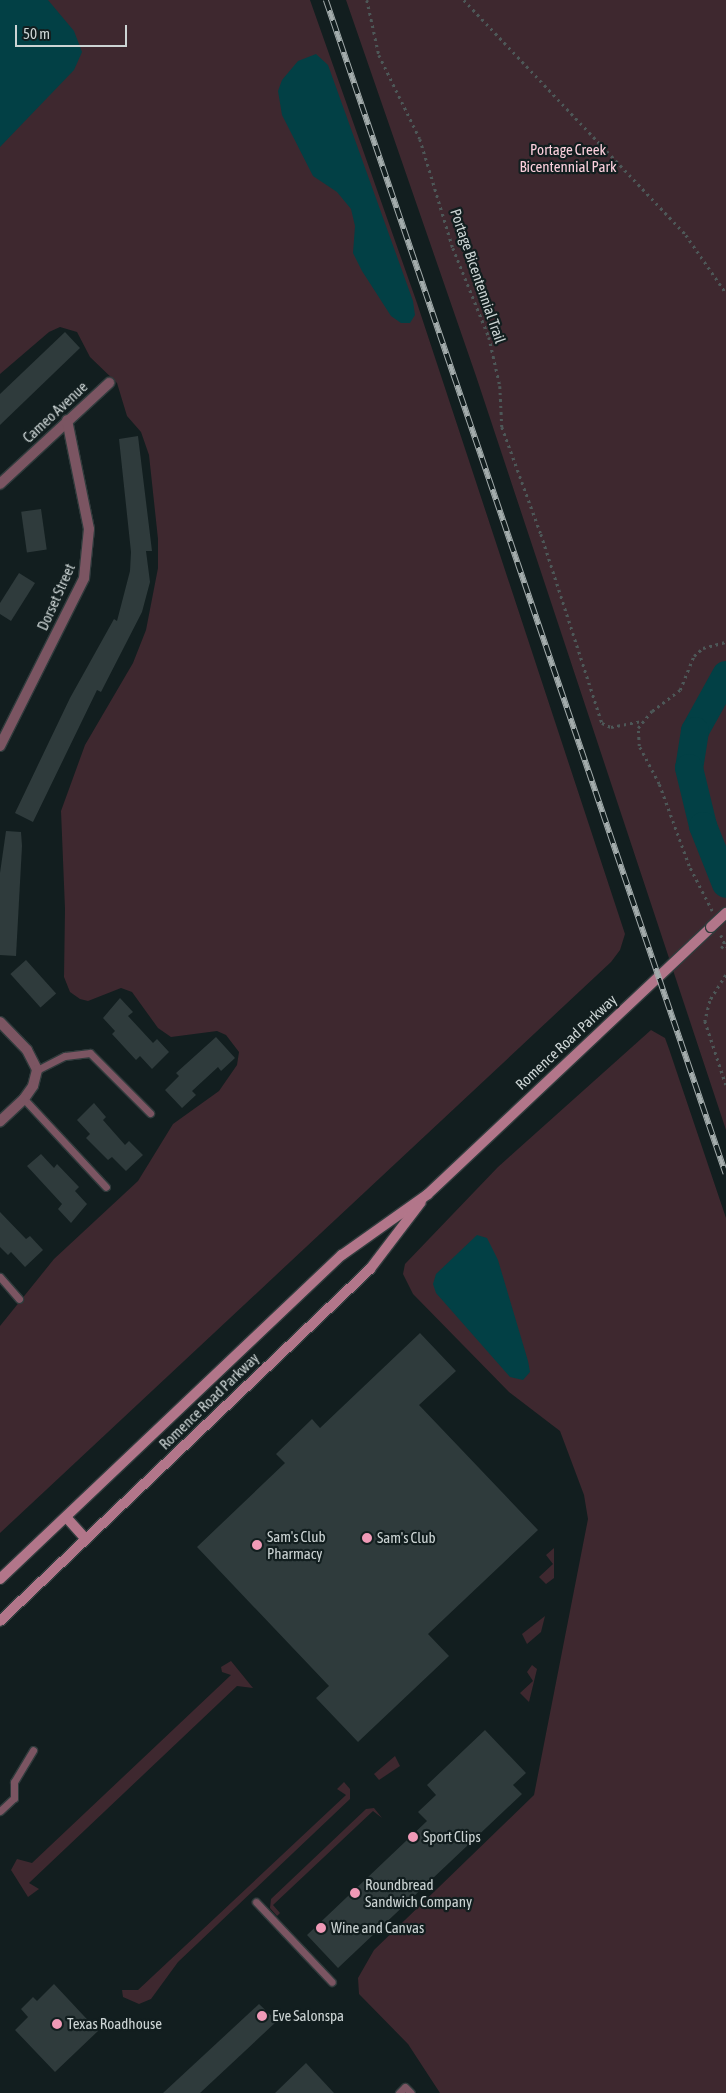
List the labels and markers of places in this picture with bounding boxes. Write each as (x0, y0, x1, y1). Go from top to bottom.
place label: Sam's Club Pharmacy (267, 1527, 326, 1562)
place label: Sam's Club (377, 1529, 436, 1547)
marker: Sam's Club (361, 1532, 373, 1544)
marker: Sam's Club Pharmacy (251, 1539, 263, 1551)
place label: Sport Clips (423, 1828, 481, 1846)
marker: Sport Clips (407, 1831, 419, 1843)
place label: Roundbread Sandwich Company (365, 1875, 472, 1910)
marker: Roundbread Sandwich Company (349, 1887, 361, 1899)
place label: Wine and Canvas (331, 1919, 424, 1937)
marker: Wine and Canvas (315, 1922, 327, 1934)
place label: Eve Salonspa (272, 2007, 344, 2025)
marker: Eve Salonspa (256, 2010, 268, 2022)
place label: Texas Roadhouse (67, 2015, 162, 2033)
marker: Texas Roadhouse (51, 2018, 63, 2030)

